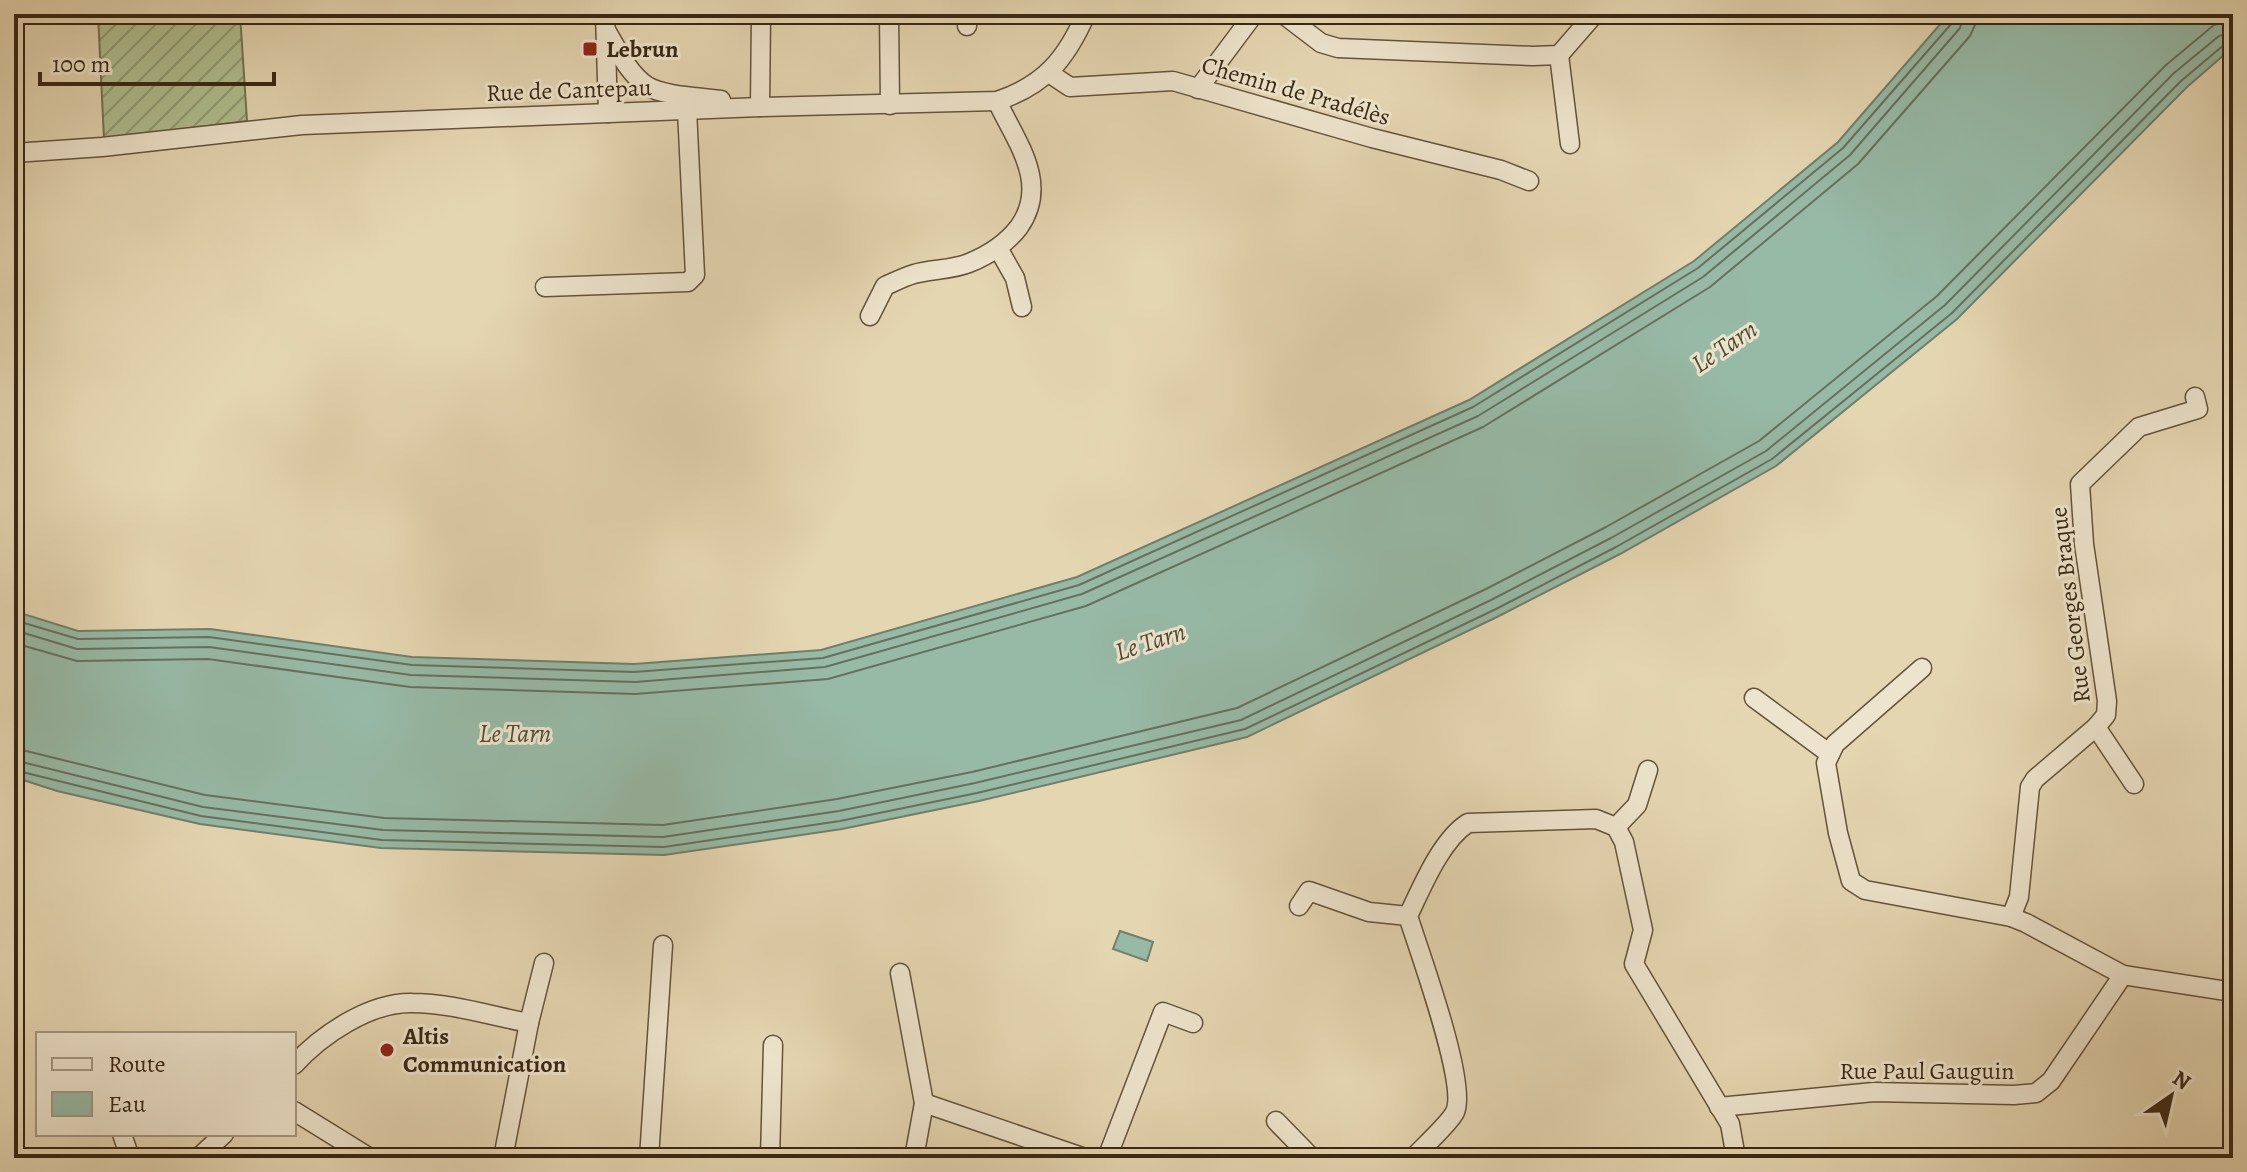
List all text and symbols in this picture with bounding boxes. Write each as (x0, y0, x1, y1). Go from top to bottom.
place label: Lebrun (606, 33, 679, 65)
scale bar (40, 36, 274, 86)
marker: Lebrun (581, 40, 599, 58)
text: 100 m (52, 48, 111, 80)
street label: Chemin de Pradélès (1198, 49, 1394, 133)
street label: Rue de Cantepau (486, 71, 652, 109)
water label: Le Tarn (1685, 312, 1764, 381)
street label: Rue Georges Braque (2042, 505, 2098, 705)
water label: Le Tarn (1110, 614, 1190, 669)
water label: Le Tarn (479, 716, 551, 751)
place label: Altis Communication (402, 1020, 567, 1080)
legend (36, 1032, 296, 1136)
marker: Altis Communication (378, 1041, 396, 1059)
text: Route (108, 1048, 166, 1080)
street label: Rue Paul Gauguin (1840, 1055, 2014, 1087)
north arrow (2131, 1056, 2211, 1136)
text: N (2167, 1063, 2197, 1097)
text: Eau (108, 1088, 146, 1120)

